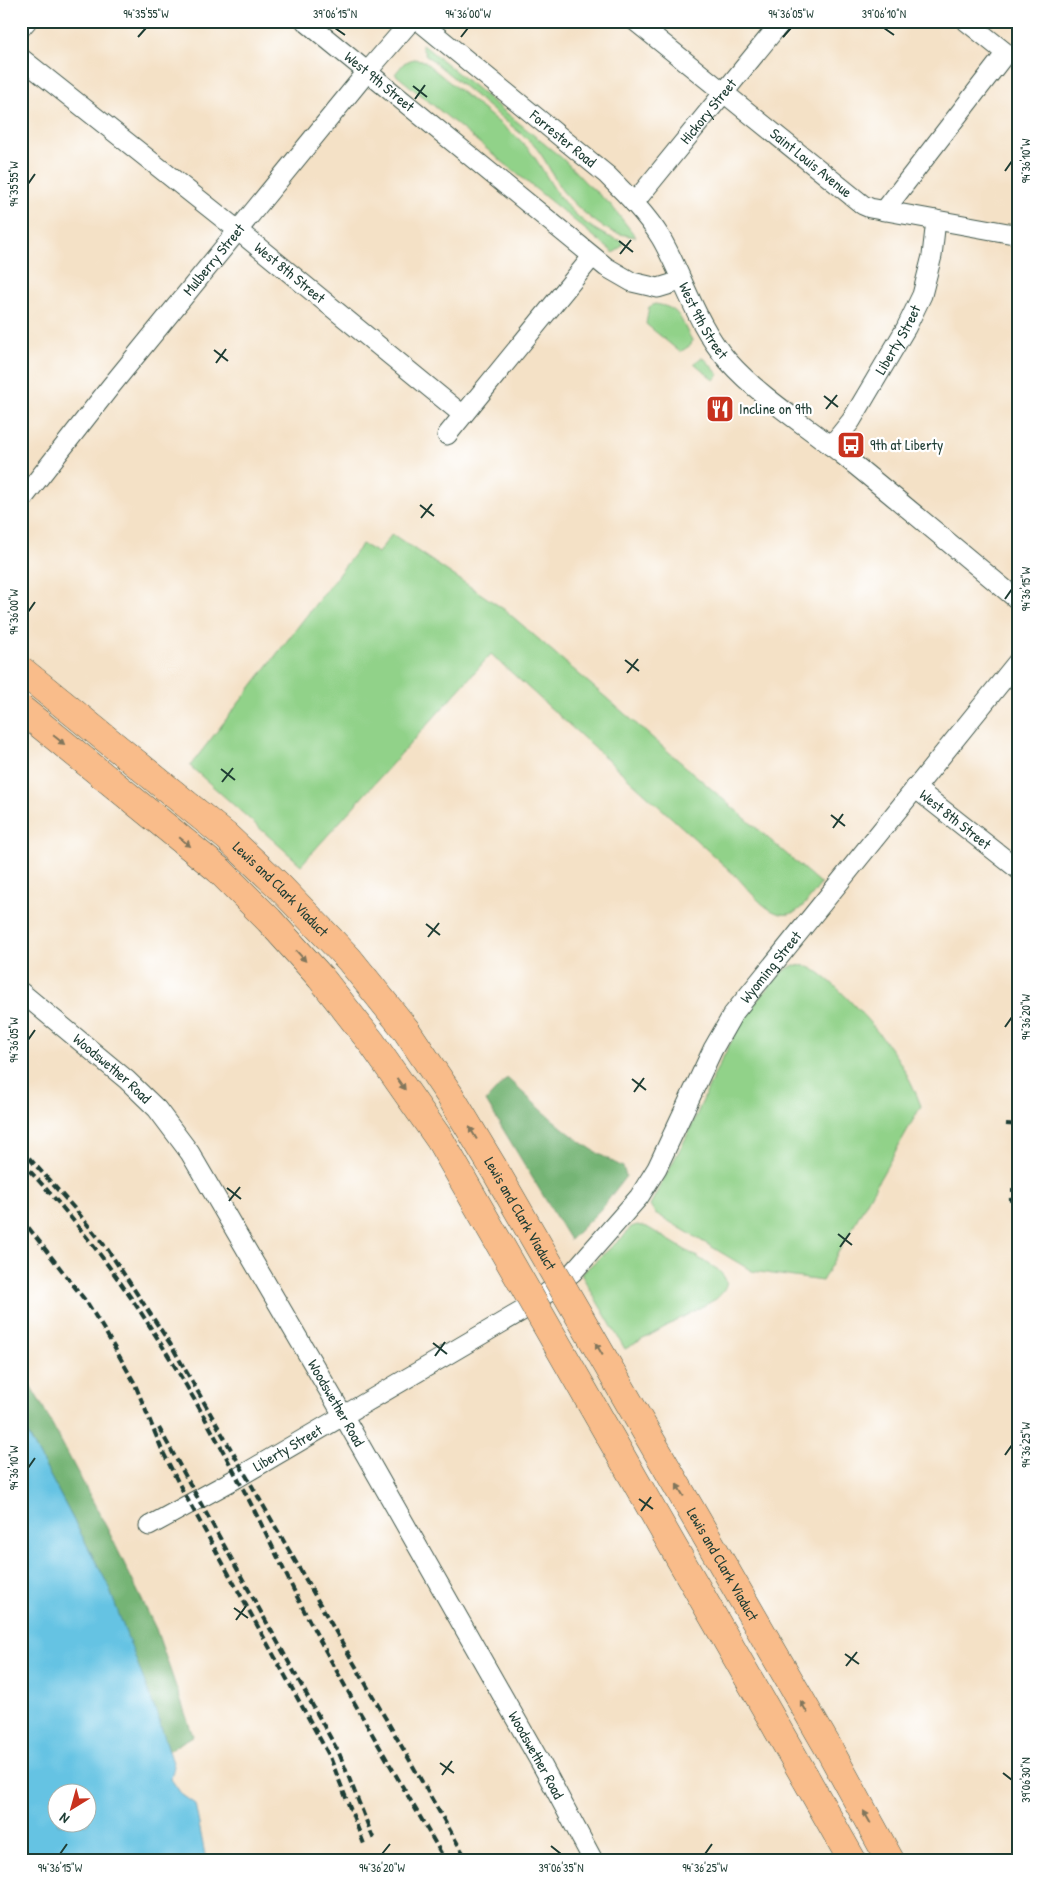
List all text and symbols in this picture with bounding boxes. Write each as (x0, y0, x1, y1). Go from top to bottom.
text: 94°35'55"W (123, 5, 169, 22)
text: 39°06'15"N (313, 5, 357, 22)
text: 94°36'00"W (445, 5, 491, 22)
text: 94°36'05"W (768, 5, 814, 22)
text: 39°06'10"N (862, 5, 906, 22)
street label: West 9th Street (340, 46, 420, 117)
street label: Hickory Street (675, 73, 742, 148)
street label: Forrester Road (525, 104, 601, 172)
street label: Saint Louis Avenue (766, 123, 857, 202)
text: 94°36'10"W (1017, 138, 1034, 183)
text: 94°35'55"W (5, 161, 22, 207)
street label: Mulberry Street (178, 218, 250, 300)
street label: West 8th Street (250, 237, 331, 308)
street label: West 9th Street (674, 279, 734, 364)
street label: Liberty Street (870, 301, 926, 378)
restaurant icon: Incline on 9th (705, 394, 735, 424)
place label: Incline on 9th (739, 398, 812, 419)
bus stop icon: 9th at Liberty (836, 430, 866, 460)
place label: 9th at Liberty (870, 434, 943, 455)
text: 94°36'15"W (1017, 566, 1034, 611)
text: 94°36'00"W (5, 589, 22, 635)
one-way arrow (52, 734, 65, 745)
street label: West 8th Street (915, 784, 996, 855)
one-way arrow (178, 837, 191, 848)
street label: Lewis and Clark Viaduct (228, 837, 334, 942)
street label: Wyoming Street (735, 926, 807, 1007)
one-way arrow (295, 949, 307, 961)
text: 94°36'20"W (1017, 993, 1034, 1040)
text: 94°36'05"W (5, 1017, 22, 1063)
street label: Woodswether Road (69, 1028, 156, 1108)
one-way arrow (396, 1077, 406, 1090)
one-way arrow (468, 1127, 477, 1140)
street label: Lewis and Clark Viaduct (479, 1153, 562, 1274)
one-way arrow (594, 1343, 603, 1356)
street label: Woodswether Road (303, 1355, 370, 1450)
street label: Liberty Street (249, 1419, 327, 1476)
text: 94°36'25"W (1017, 1422, 1034, 1468)
text: 94°36'10"W (5, 1445, 22, 1490)
one-way arrow (675, 1483, 684, 1497)
street label: Lewis and Clark Viaduct (682, 1504, 764, 1625)
one-way arrow (800, 1700, 809, 1713)
street label: Woodswether Road (503, 1707, 569, 1803)
text: 39°06'30"N (1017, 1757, 1034, 1803)
north arrow (48, 1784, 98, 1834)
text: N (55, 1809, 73, 1829)
one-way arrow (863, 1810, 871, 1824)
text: 94°36'15"W (38, 1859, 83, 1876)
text: 94°36'20"W (359, 1859, 406, 1876)
text: 39°06'35"N (538, 1859, 584, 1876)
text: 94°36'25"W (682, 1859, 728, 1876)

